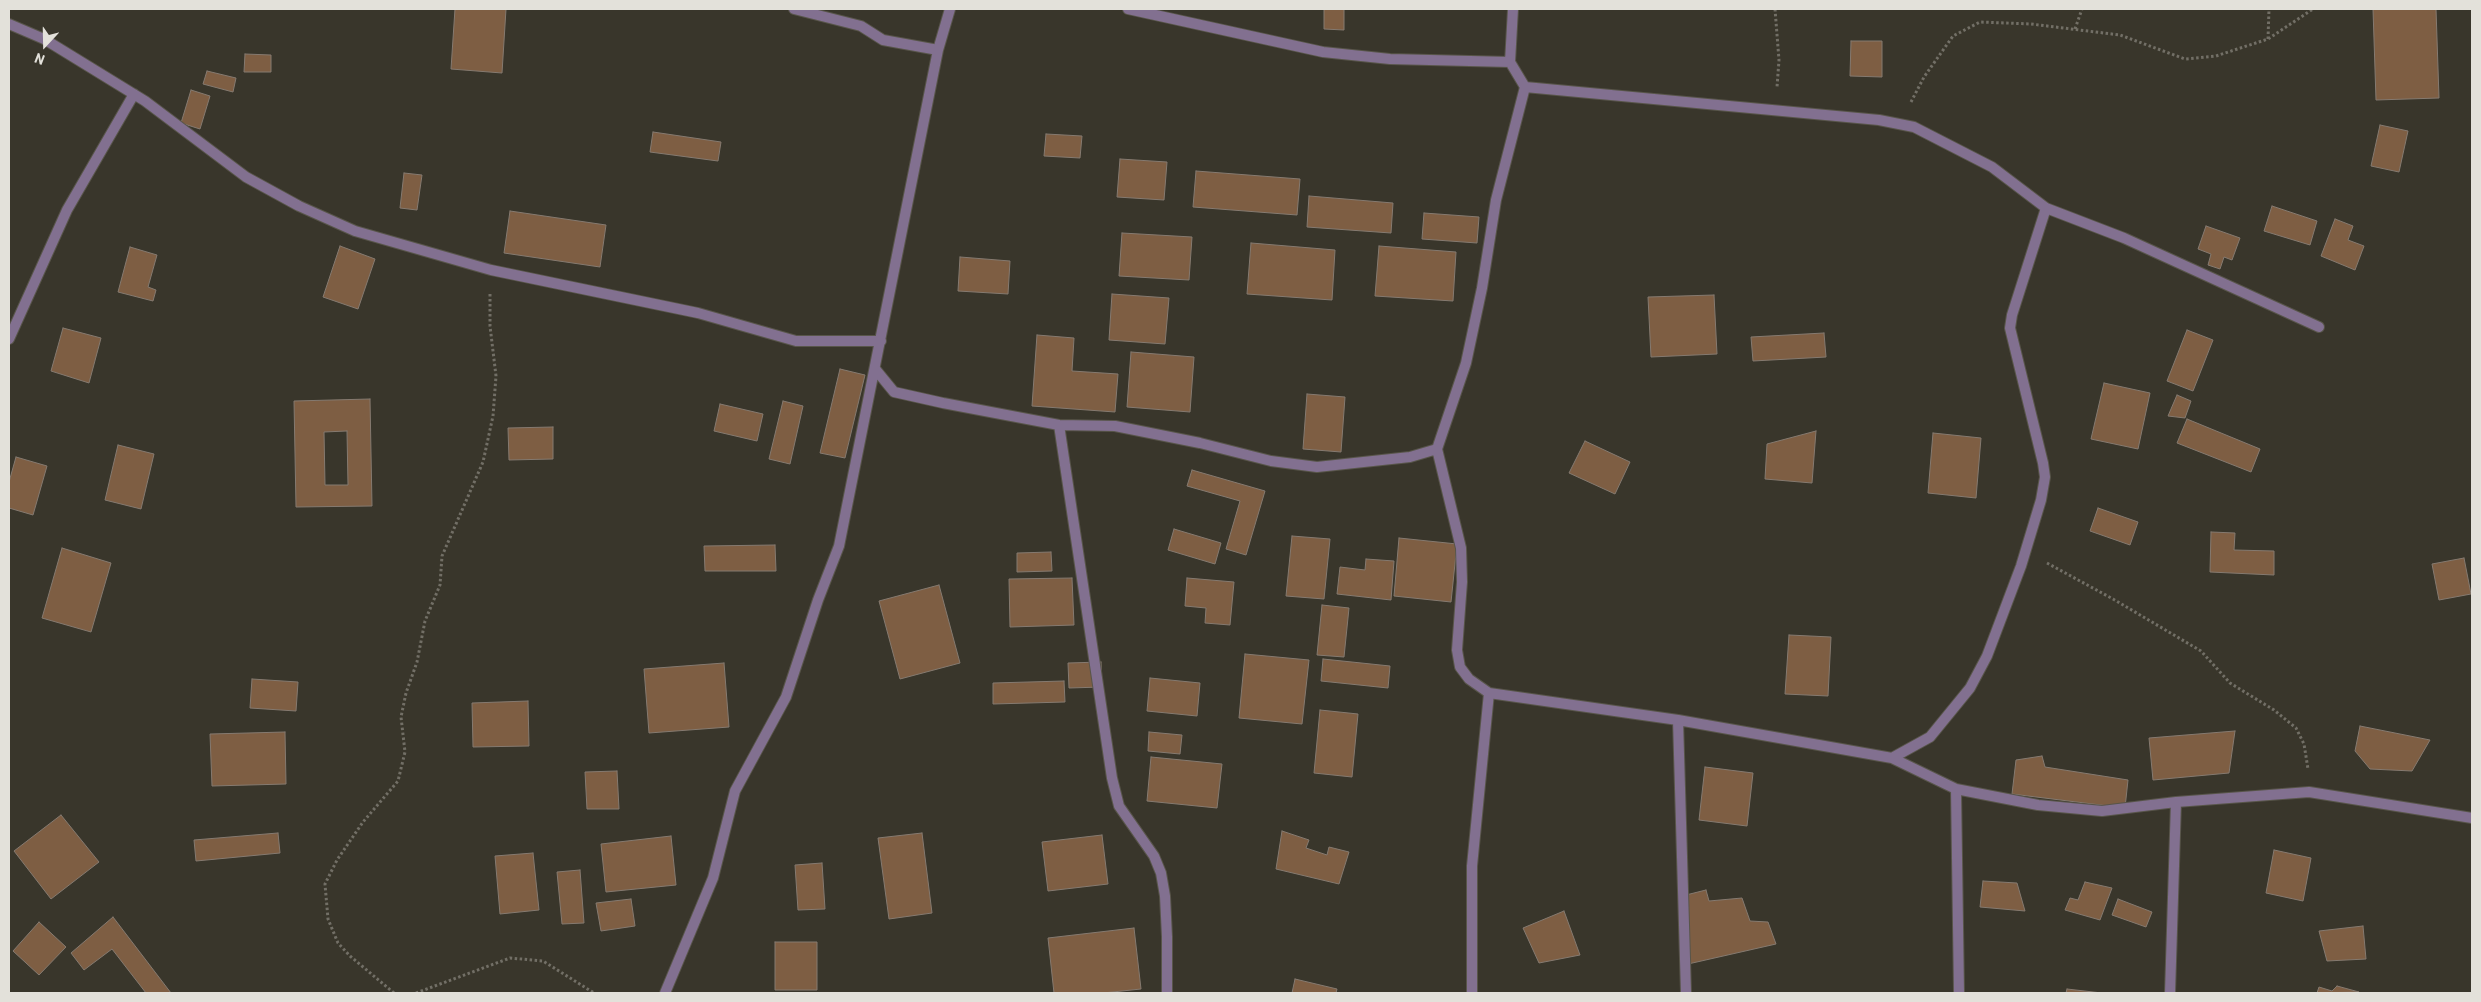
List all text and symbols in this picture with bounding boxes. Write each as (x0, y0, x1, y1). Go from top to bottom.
north arrow (20, 20, 70, 70)
text: N (32, 50, 47, 69)

